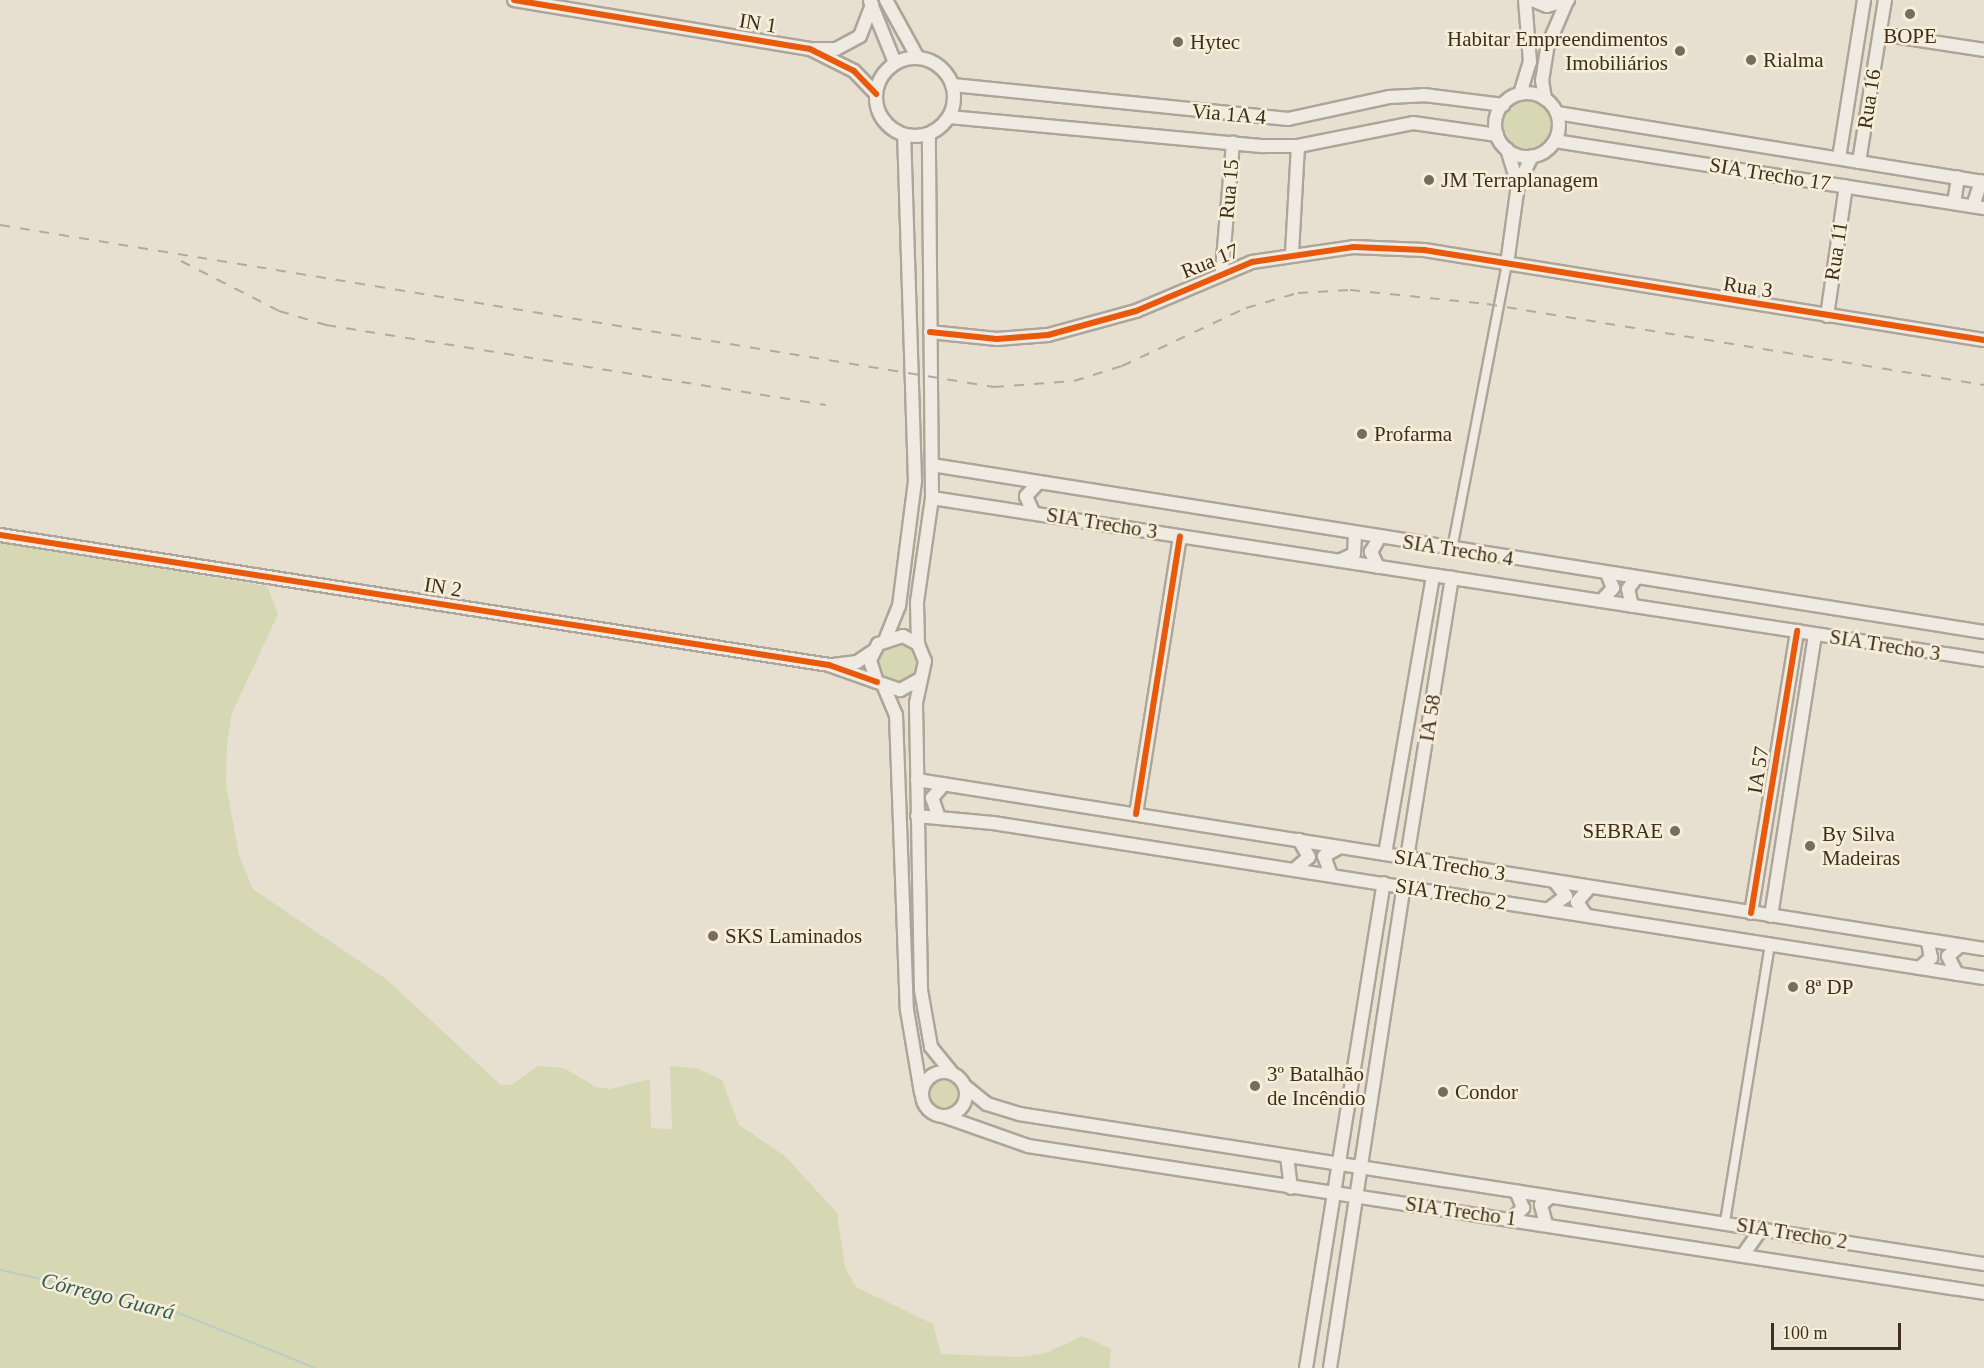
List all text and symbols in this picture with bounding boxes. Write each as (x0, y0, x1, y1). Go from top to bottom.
marker: BOPE (1903, 7, 1917, 21)
street label: IN 1 (737, 8, 779, 38)
place label: BOPE (1883, 23, 1937, 49)
place label: Habitar Empreendimentos Imobiliários (1447, 26, 1668, 76)
place label: Hytec (1190, 29, 1240, 55)
marker: Hytec (1171, 35, 1185, 49)
marker: Habitar Empreendimentos Imobiliários (1673, 44, 1687, 58)
place label: Rialma (1763, 47, 1824, 73)
marker: Rialma (1744, 53, 1758, 67)
street label: Rua 16 (1852, 67, 1886, 131)
street label: Via 1A 4 (1190, 98, 1268, 130)
street label: SIA Trecho 17 (1707, 152, 1833, 196)
street label: Rua 15 (1214, 158, 1244, 220)
place label: JM Terraplanagem (1441, 167, 1599, 193)
marker: JM Terraplanagem (1422, 173, 1436, 187)
street label: Rua 11 (1819, 220, 1853, 282)
street label: Rua 17 (1177, 238, 1243, 284)
street label: Rua 3 (1722, 271, 1774, 303)
place label: Profarma (1374, 421, 1452, 447)
marker: Profarma (1355, 427, 1369, 441)
street label: SIA Trecho 3 (1044, 502, 1160, 544)
street label: SIA Trecho 4 (1400, 529, 1516, 571)
street label: IN 2 (422, 572, 464, 602)
street label: SIA Trecho 3 (1827, 624, 1943, 666)
street label: IA 58 (1414, 692, 1446, 744)
street label: IA 57 (1742, 744, 1774, 796)
place label: SEBRAE (1582, 818, 1663, 844)
place label: By Silva Madeiras (1822, 821, 1900, 871)
marker: SEBRAE (1668, 824, 1682, 838)
marker: By Silva Madeiras (1803, 839, 1817, 853)
street label: SIA Trecho 3 (1392, 844, 1508, 886)
street label: SIA Trecho 2 (1393, 873, 1509, 915)
place label: SKS Laminados (725, 923, 862, 949)
marker: SKS Laminados (706, 929, 720, 943)
place label: 8ª DP (1805, 974, 1853, 1000)
marker: 8ª DP (1786, 980, 1800, 994)
place label: 3º Batalhão de Incêndio (1267, 1061, 1366, 1111)
marker: 3º Batalhão de Incêndio (1248, 1079, 1262, 1093)
place label: Condor (1455, 1079, 1518, 1105)
marker: Condor (1436, 1085, 1450, 1099)
street label: SIA Trecho 1 (1403, 1191, 1519, 1231)
street label: SIA Trecho 2 (1734, 1212, 1850, 1254)
water label: Córrego Guará (38, 1267, 178, 1325)
scale bar (1774, 1311, 1904, 1349)
text: 100 m (1782, 1323, 1828, 1343)

